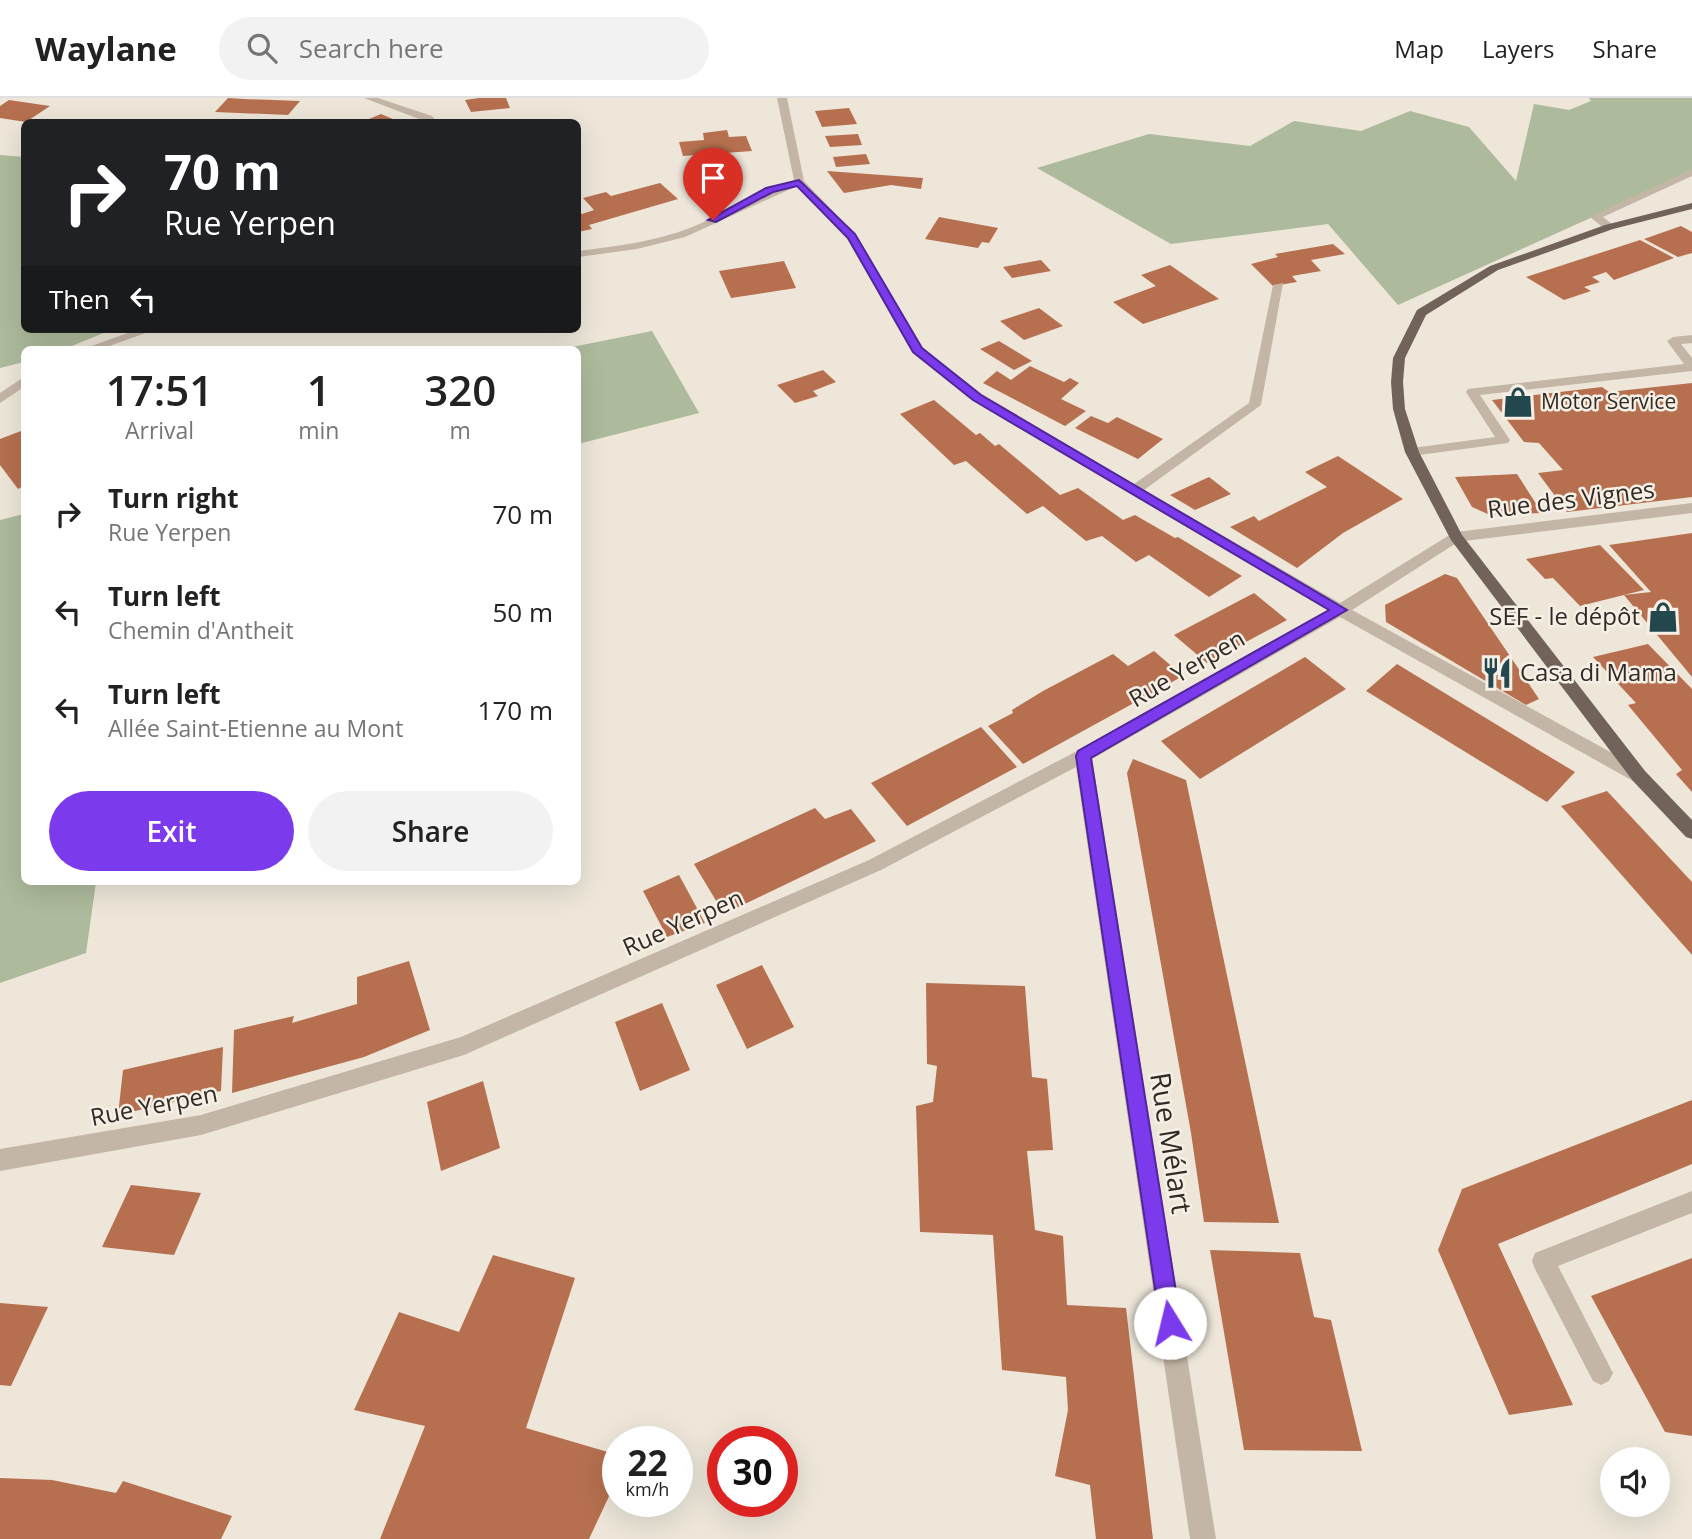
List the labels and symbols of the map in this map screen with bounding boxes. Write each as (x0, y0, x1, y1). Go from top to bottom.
pin (683, 148, 743, 220)
shop icon: Motor Service (1501, 385, 1535, 419)
place label: Motor Service (1541, 387, 1676, 415)
street label: Rue des Vignes (1485, 472, 1656, 525)
place label: SEF - le dépôt (1489, 599, 1640, 632)
shop icon: SEF - le dépôt (1646, 600, 1680, 634)
street label: Rue Yerpen (1122, 621, 1250, 714)
place label: Casa di Mama (1520, 655, 1677, 688)
restaurant icon: Casa di Mama (1480, 656, 1514, 690)
street label: Rue Yerpen (617, 880, 748, 963)
street label: Rue Mélart (1142, 1070, 1202, 1216)
street label: Rue Yerpen (87, 1076, 220, 1133)
position arrow (1133, 1286, 1207, 1360)
speed limit sign: 30 (707, 1426, 798, 1517)

